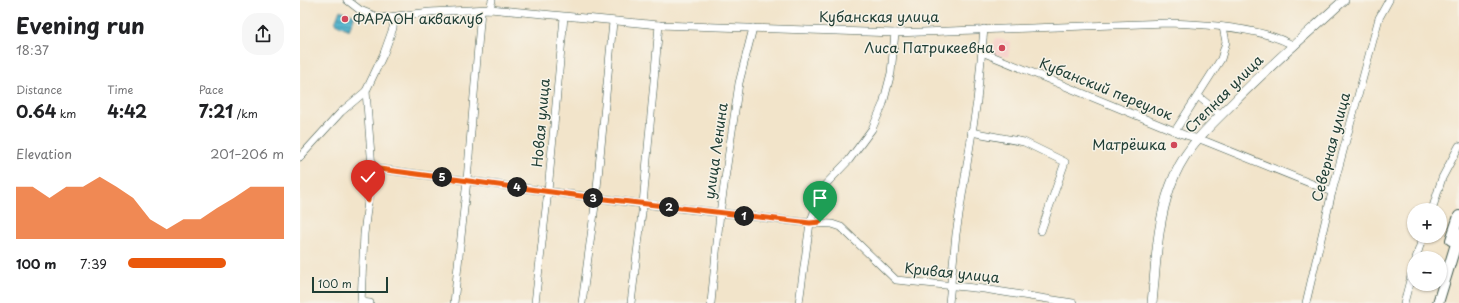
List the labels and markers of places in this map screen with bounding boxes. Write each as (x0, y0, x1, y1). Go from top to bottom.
place label: ФАРАОН акваклуб (353, 8, 483, 29)
marker: ФАРАОН акваклуб (340, 14, 350, 24)
place label: Лиса Патрикеевна (864, 37, 994, 58)
marker: Лиса Патрикеевна (997, 43, 1007, 53)
place label: Матрёшка (1092, 134, 1166, 155)
marker: Матрёшка (1169, 140, 1179, 150)
pin (351, 160, 385, 201)
pin: 5 (432, 167, 452, 187)
pin: 4 (507, 177, 527, 197)
pin (803, 181, 837, 222)
pin: 3 (583, 188, 603, 208)
pin: 2 (659, 197, 679, 217)
pin: 1 (734, 206, 754, 226)

